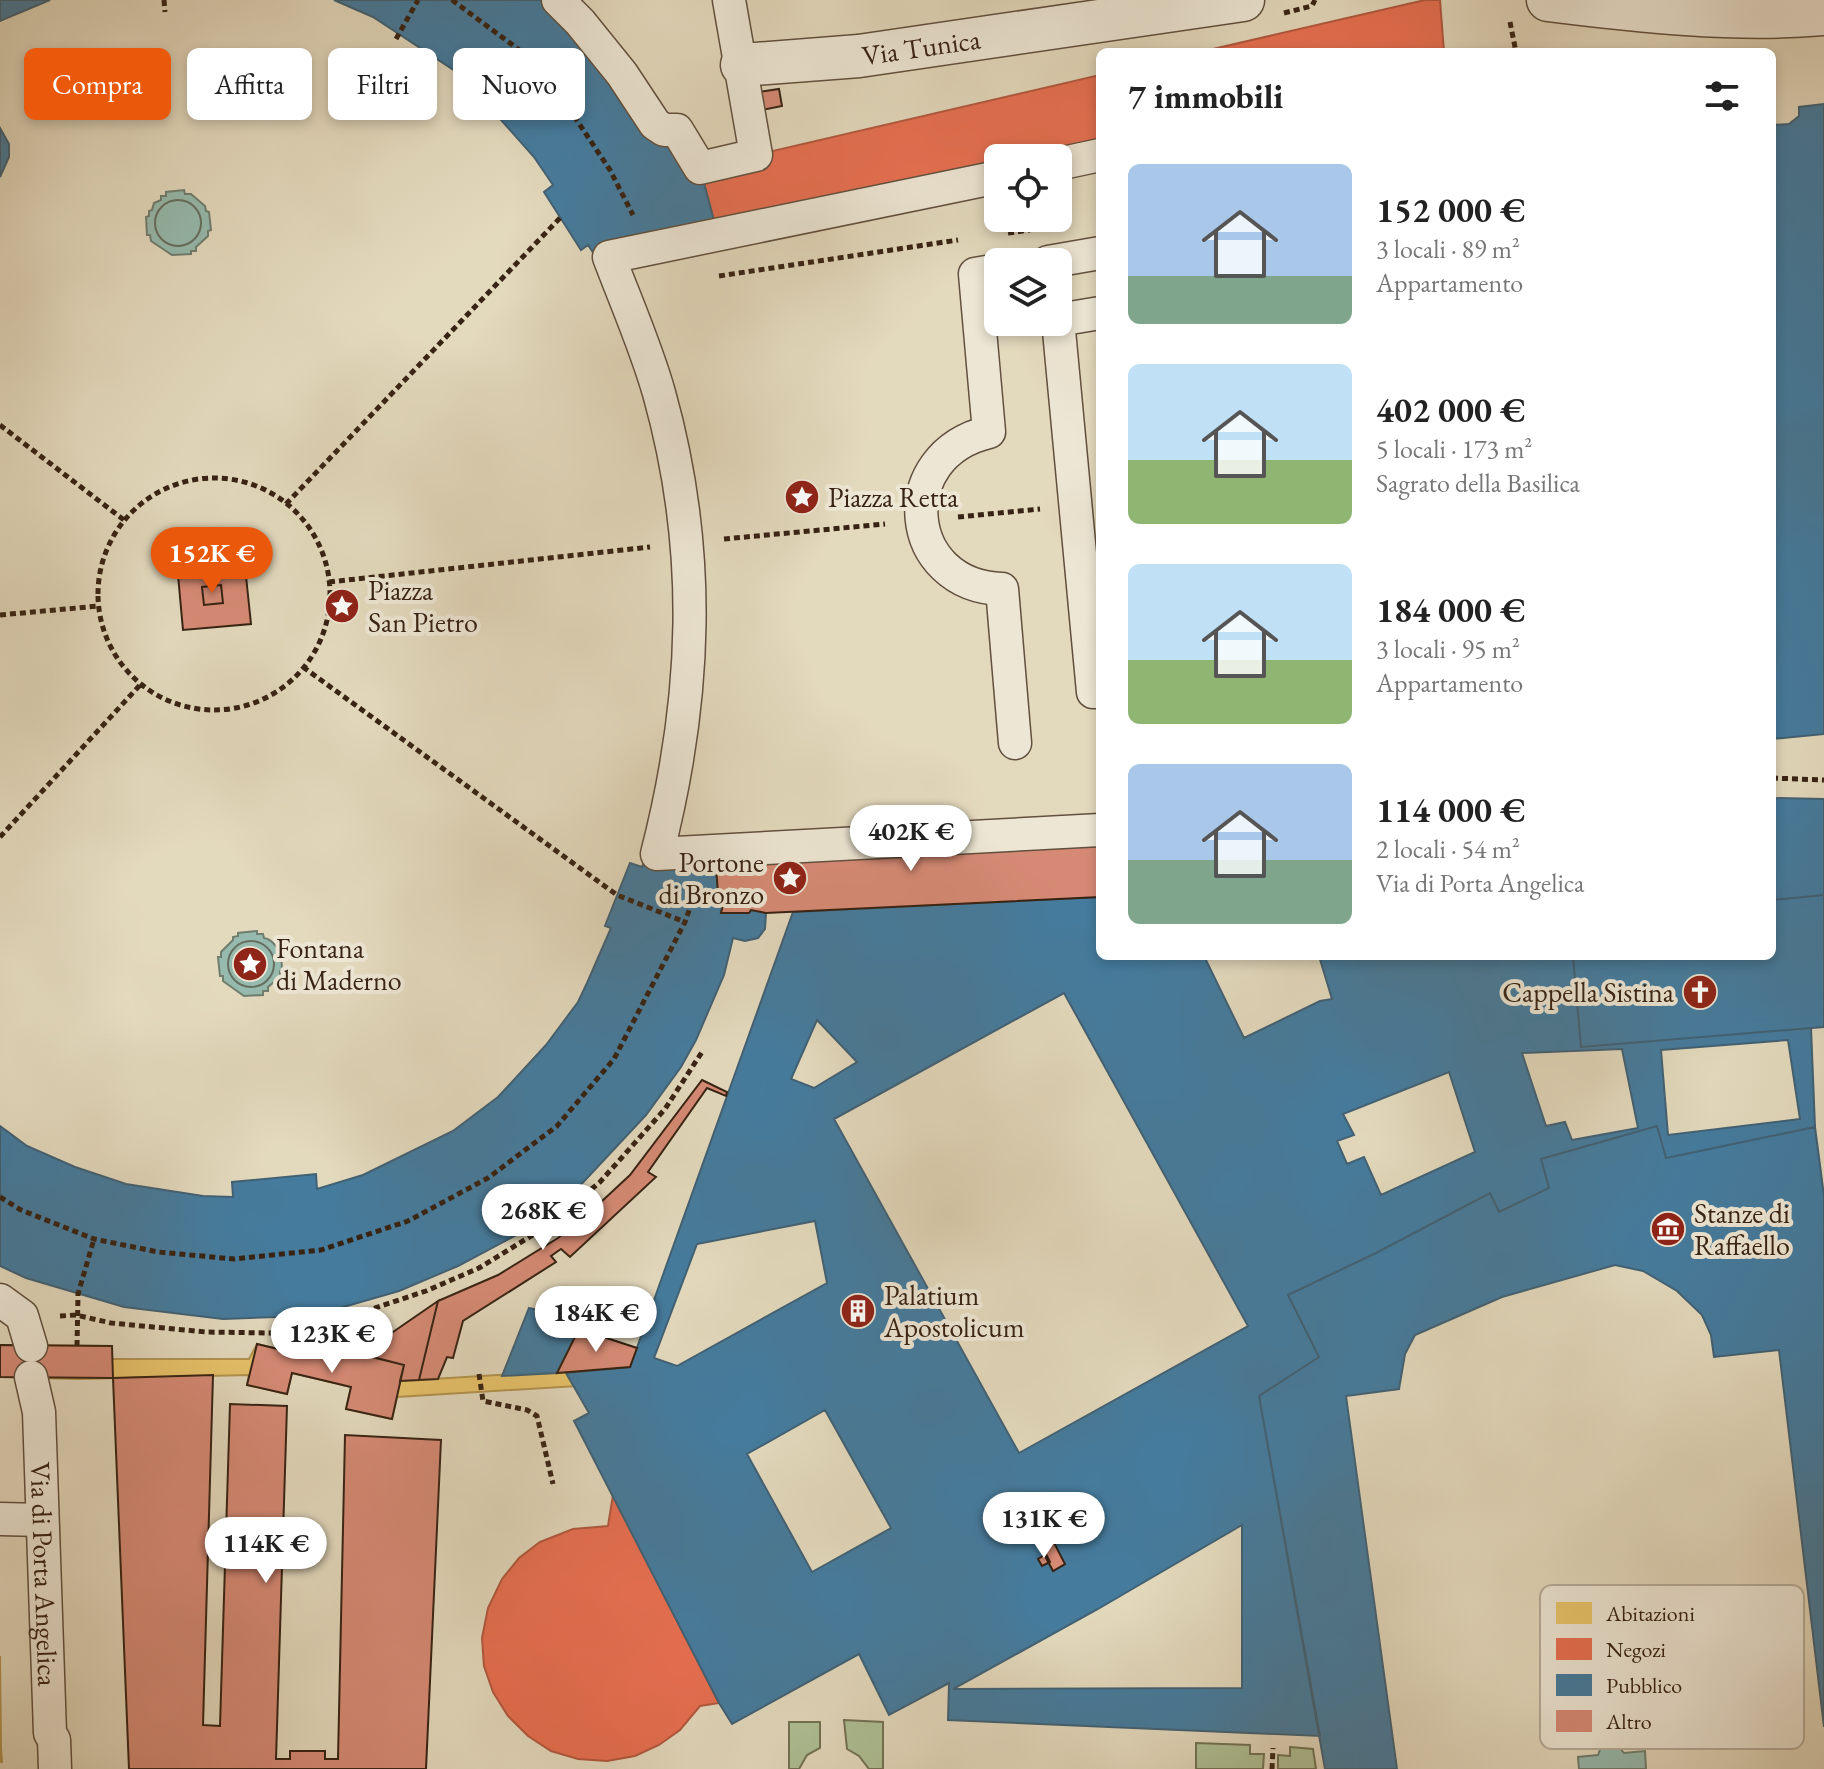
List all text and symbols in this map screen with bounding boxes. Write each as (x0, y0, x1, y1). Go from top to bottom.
street label: Via Tunica (859, 20, 983, 73)
chip: Compra (24, 48, 171, 120)
chip: Affitta (187, 48, 312, 120)
chip: Filtri (328, 48, 437, 120)
chip: Nuovo (453, 48, 585, 120)
text: 7 immobili (1128, 74, 1283, 118)
icon: filters (1700, 74, 1744, 118)
map controls (984, 144, 1072, 336)
button: locate (984, 144, 1072, 232)
text: 152 000 € (1376, 188, 1525, 232)
icon: home (1192, 196, 1288, 292)
text: 3 locali · 89 m² (1376, 232, 1520, 266)
button: layers (984, 248, 1072, 336)
text: Appartamento (1376, 266, 1523, 300)
text: 402 000 € (1376, 388, 1525, 432)
icon: home (1192, 396, 1288, 492)
text: 5 locali · 173 m² (1376, 432, 1532, 466)
text: Sagrato della Basilica (1376, 466, 1580, 500)
place icon: Piazza Retta (783, 478, 821, 516)
place label: Piazza Retta (828, 479, 959, 515)
pin: 152K € (147, 527, 277, 595)
text: 152K € (169, 536, 255, 570)
place label: Piazza San Pietro (368, 572, 478, 640)
place icon: Piazza San Pietro (323, 587, 361, 625)
text: 184 000 € (1376, 588, 1525, 632)
icon: home (1192, 596, 1288, 692)
text: 3 locali · 95 m² (1376, 632, 1520, 666)
text: Appartamento (1376, 666, 1523, 700)
text: 114 000 € (1376, 788, 1525, 832)
icon: home (1192, 796, 1288, 892)
pin: 402K € (846, 805, 976, 873)
text: 402K € (868, 814, 954, 848)
text: 2 locali · 54 m² (1376, 832, 1520, 866)
place label: Portone di Bronzo (659, 844, 764, 912)
place icon: Portone di Bronzo (771, 859, 809, 897)
text: Via di Porta Angelica (1376, 866, 1584, 900)
place label: Fontana di Maderno (276, 930, 402, 998)
place icon: Fontana di Maderno (231, 945, 269, 983)
church icon: Cappella Sistina (1681, 973, 1719, 1011)
place label: Cappella Sistina (1502, 974, 1675, 1010)
pin: 268K € (478, 1184, 608, 1252)
text: 268K € (500, 1193, 586, 1227)
place label: Stanze di Raffaello (1694, 1195, 1790, 1263)
museum icon: Stanze di Raffaello (1649, 1210, 1687, 1248)
place label: Palatium Apostolicum (883, 1277, 1025, 1345)
pin: 184K € (531, 1286, 661, 1354)
building icon: Palatium Apostolicum (839, 1292, 877, 1330)
text: 184K € (553, 1295, 639, 1329)
pin: 123K € (267, 1307, 397, 1375)
text: 123K € (289, 1316, 375, 1350)
street label: Via di Porta Angelica (23, 1461, 66, 1688)
pin: 131K € (979, 1492, 1109, 1560)
text: 131K € (1001, 1501, 1087, 1535)
pin: 114K € (201, 1517, 331, 1585)
text: 114K € (223, 1526, 309, 1560)
legend (1540, 1585, 1804, 1749)
text: Abitazioni (1605, 1599, 1695, 1628)
text: Negozi (1606, 1635, 1666, 1664)
text: Pubblico (1606, 1671, 1682, 1700)
text: Altro (1605, 1707, 1652, 1736)

